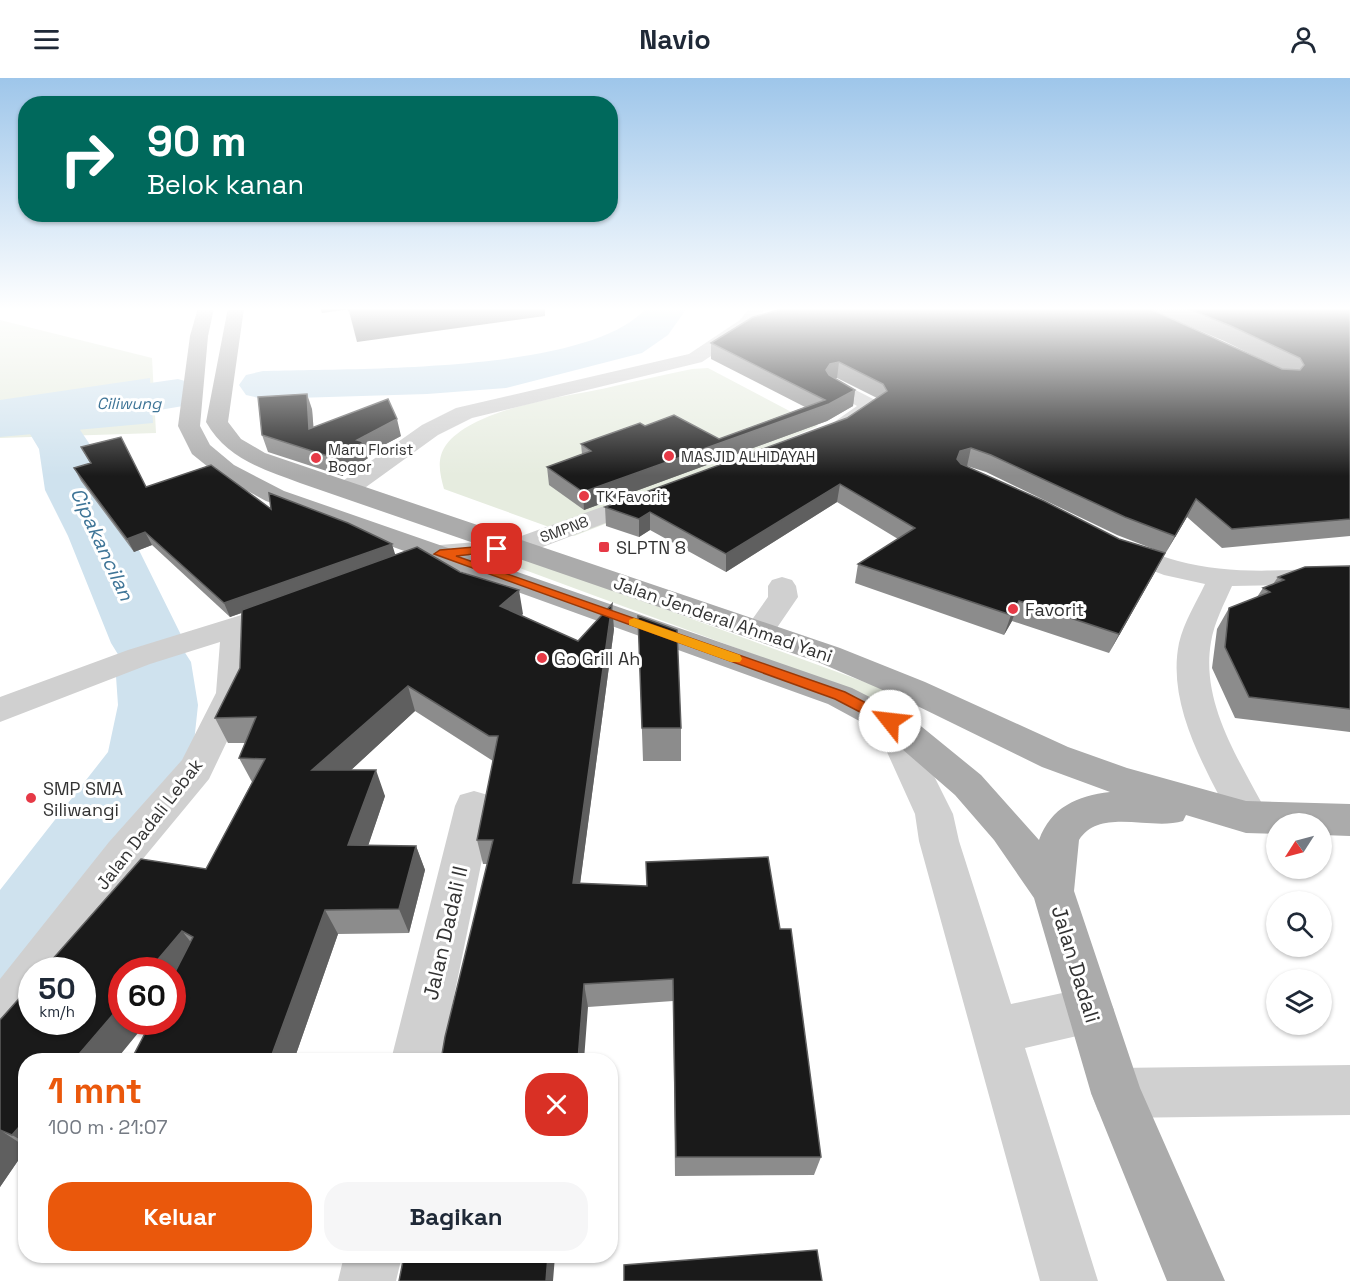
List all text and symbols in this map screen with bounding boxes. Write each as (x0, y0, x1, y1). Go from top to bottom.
text: Navio (639, 22, 711, 57)
icon: menu (30, 23, 63, 56)
icon: person (1287, 23, 1320, 56)
text: 90 m (147, 115, 247, 168)
icon: right (48, 120, 126, 198)
text: Belok kanan (147, 167, 304, 202)
water label: Ciliwung (97, 393, 162, 414)
place label: Maru Florist Bogor (328, 440, 413, 476)
place label: MASJID ALHIDAYAH (681, 447, 815, 466)
marker: MASJID ALHIDAYAH (662, 449, 676, 463)
marker: Maru Florist Bogor (309, 451, 323, 465)
water label: Cipakancilan (64, 483, 140, 605)
place label: TK Favorit (596, 487, 667, 506)
marker: TK Favorit (577, 489, 591, 503)
street label: SMPN8 (537, 511, 591, 547)
pin (471, 523, 522, 574)
icon: arrive (480, 532, 513, 565)
place label: SLPTN 8 (616, 536, 686, 559)
marker: SLPTN 8 (597, 540, 611, 554)
street label: Jalan Jenderal Ahmad Yani (610, 571, 836, 667)
place label: Favorit (1025, 598, 1084, 621)
marker: Favorit (1006, 602, 1020, 616)
place label: Go Grill Ah (554, 647, 640, 670)
marker: Go Grill Ah (535, 651, 549, 665)
position arrow (858, 689, 922, 753)
street label: Jalan Dadali Lebak (91, 753, 208, 894)
place label: SMP SMA Siliwangi (43, 777, 123, 821)
marker: SMP SMA Siliwangi (24, 791, 38, 805)
north arrow (1266, 813, 1332, 879)
map controls (1266, 813, 1332, 1035)
street label: Jalan Dadali II (416, 863, 474, 1003)
button: search (1266, 891, 1332, 957)
street label: Jalan Dadali (1045, 902, 1107, 1026)
speed limit sign: 60 (108, 957, 186, 1035)
text: 50 (38, 969, 76, 1008)
button: layers (1266, 969, 1332, 1035)
text: km/h (39, 1002, 75, 1021)
text: 1 mnt (48, 1068, 142, 1114)
button: close (525, 1073, 588, 1136)
text: 100 m · 21:07 (48, 1114, 168, 1140)
button: Keluar (48, 1182, 312, 1251)
button: Bagikan (324, 1182, 588, 1251)

